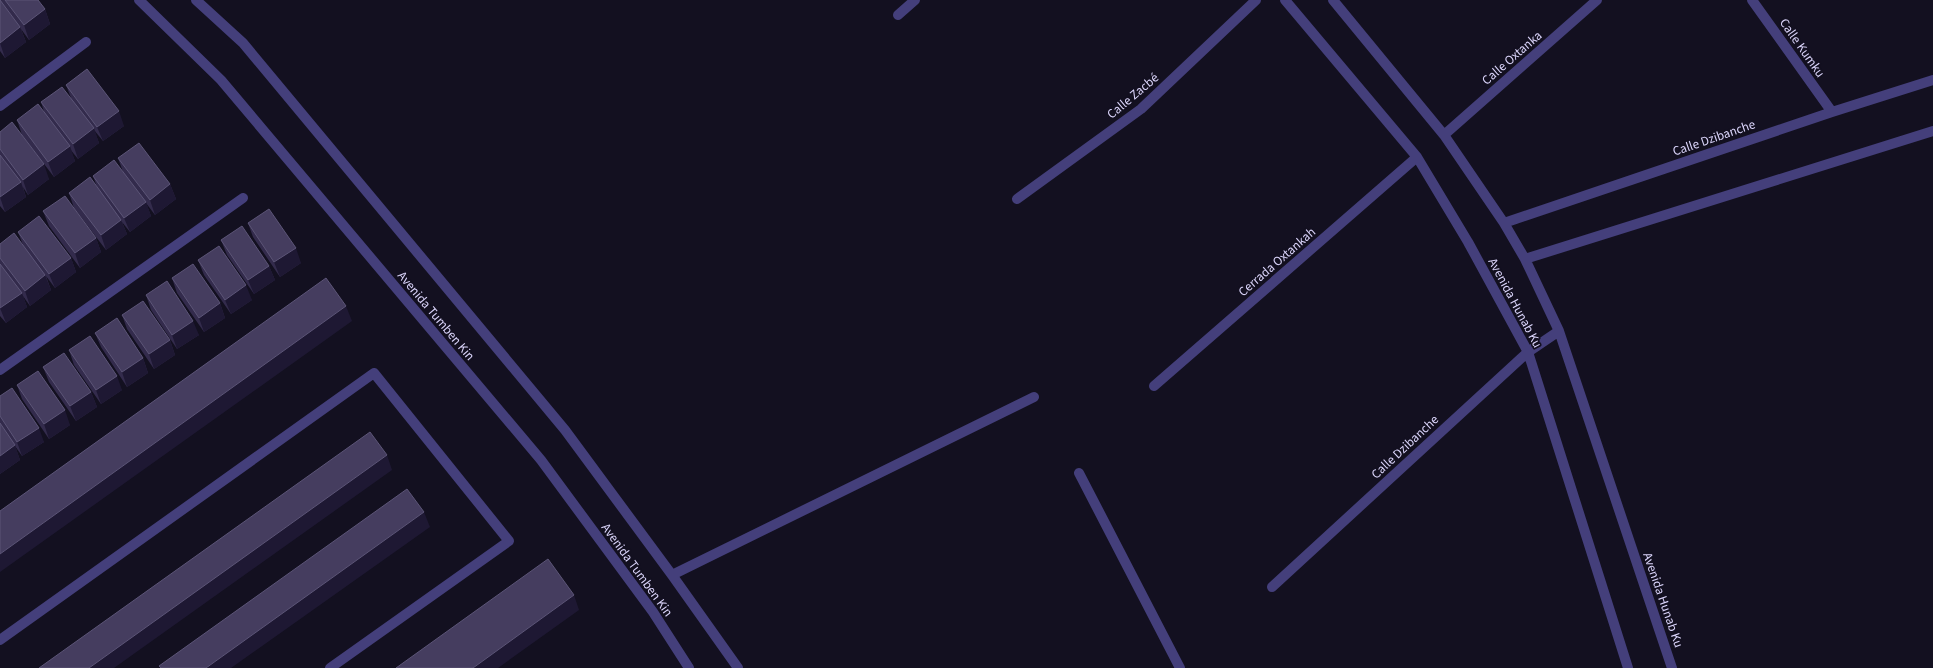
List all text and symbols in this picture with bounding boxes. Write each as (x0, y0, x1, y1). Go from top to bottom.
street label: Calle Kumku (1775, 15, 1829, 81)
street label: Calle Oxtanka (1478, 27, 1546, 89)
street label: Calle Zacbé (1103, 69, 1163, 123)
street label: Calle Dzibanche (1670, 115, 1758, 161)
street label: Cerrada Oxtankah (1234, 223, 1320, 301)
street label: Avenida Hunab Ku (1484, 255, 1546, 351)
street label: Avenida Tumben Kin (393, 268, 479, 364)
street label: Calle Dzibanche (1367, 411, 1443, 483)
street label: Avenida Tumben Kin (597, 520, 677, 620)
street label: Avenida Hunab Ku (1638, 550, 1688, 650)

